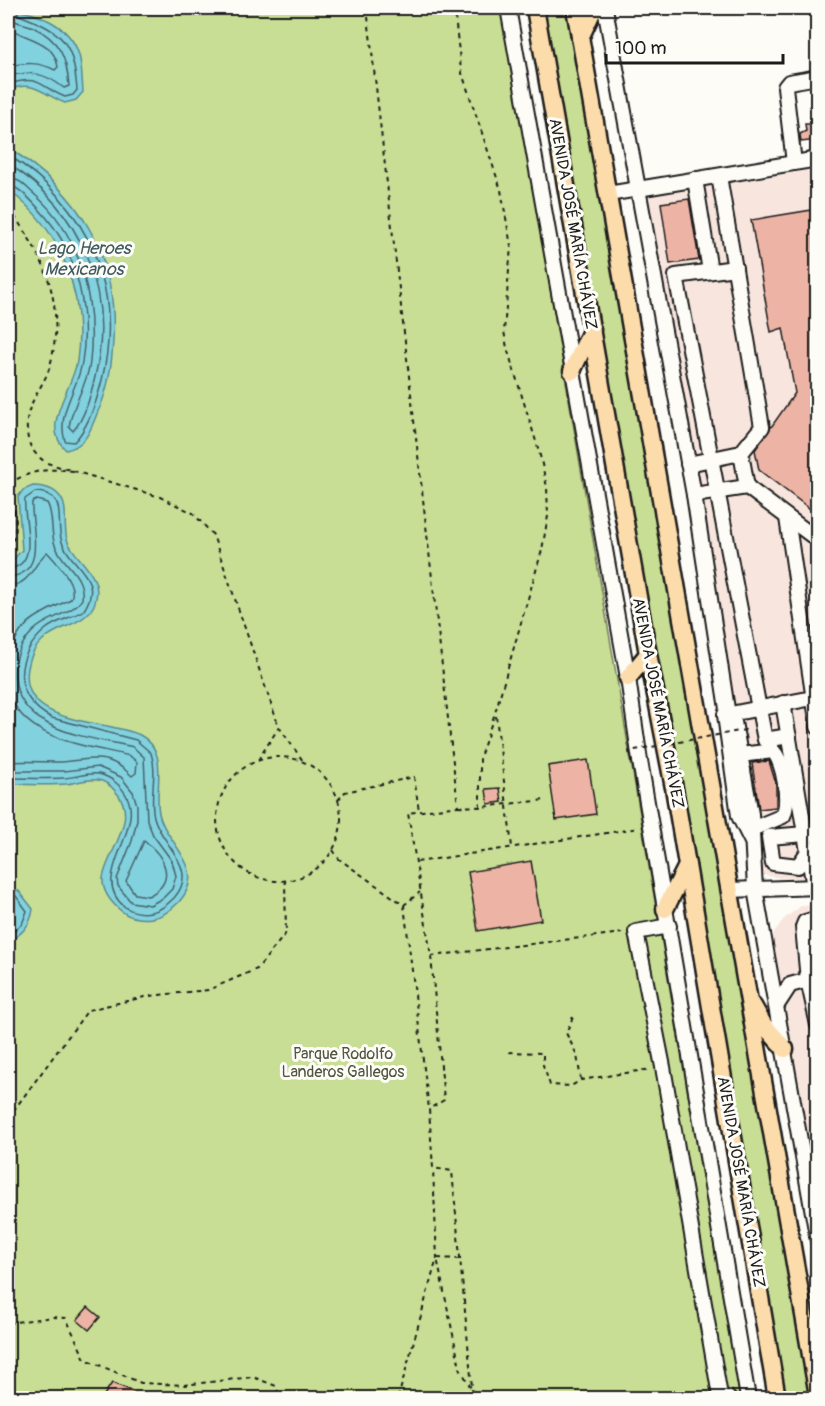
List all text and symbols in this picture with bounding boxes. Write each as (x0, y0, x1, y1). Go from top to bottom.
scale bar (606, 27, 783, 65)
text: 100 m (615, 37, 667, 60)
street label: AVENIDA JOSÉ MARÍA CHÁVEZ (545, 117, 601, 331)
water label: Lago Heroes Mexicanos (37, 237, 133, 281)
street label: AVENIDA JOSÉ MARÍA CHÁVEZ (628, 596, 688, 810)
park label: Parque Rodolfo Landeros Gallegos (282, 1044, 404, 1082)
street label: AVENIDA JOSÉ MARÍA CHÁVEZ (713, 1075, 769, 1289)

